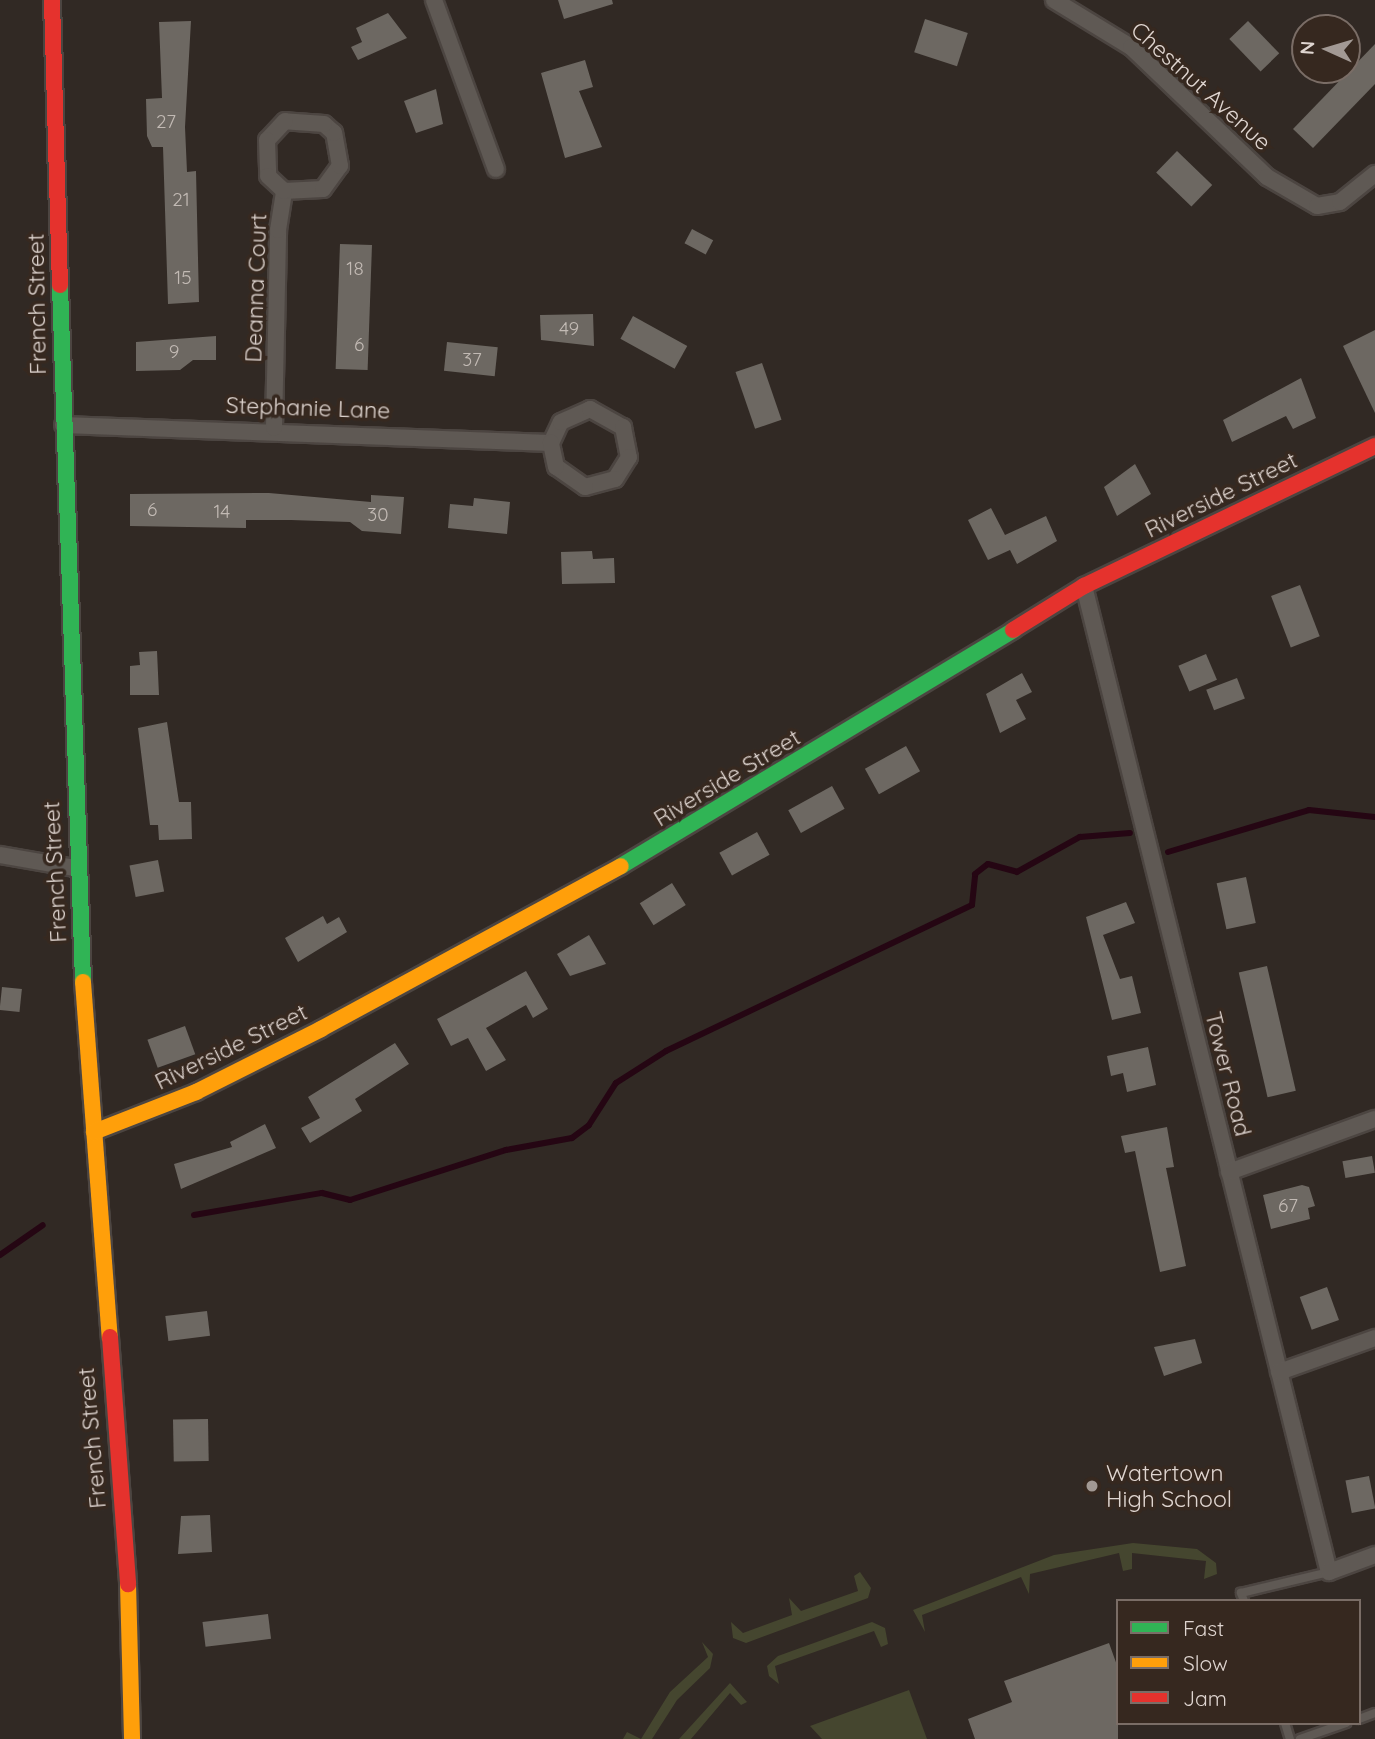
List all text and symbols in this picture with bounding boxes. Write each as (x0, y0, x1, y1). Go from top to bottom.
north arrow (1291, 14, 1361, 84)
street label: Chestnut Avenue (1125, 16, 1277, 156)
text: N (1295, 40, 1320, 55)
house number: 27 (156, 111, 176, 133)
house number: 21 (172, 189, 190, 211)
street label: Deanna Court (240, 213, 272, 363)
street label: French Street (22, 233, 52, 375)
house number: 18 (346, 258, 364, 280)
house number: 15 (174, 267, 192, 289)
house number: 49 (559, 318, 579, 340)
house number: 6 (354, 334, 364, 356)
house number: 9 (169, 341, 179, 363)
house number: 37 (462, 349, 482, 371)
street label: Stephanie Lane (225, 391, 391, 425)
street label: Riverside Street (1140, 446, 1302, 544)
house number: 6 (147, 499, 157, 521)
house number: 14 (214, 501, 230, 523)
house number: 30 (367, 504, 389, 526)
street label: Riverside Street (649, 723, 805, 833)
street label: French Street (38, 801, 72, 943)
street label: Riverside Street (150, 998, 312, 1096)
street label: Tower Road (1199, 1009, 1257, 1139)
house number: 67 (1278, 1195, 1298, 1217)
street label: French Street (72, 1366, 112, 1510)
place label: Watertown High School (1106, 1459, 1232, 1513)
marker: Watertown High School (1084, 1478, 1100, 1494)
legend (1116, 1599, 1361, 1725)
text: Fast (1183, 1615, 1224, 1641)
text: Slow (1183, 1650, 1228, 1676)
text: Jam (1183, 1685, 1227, 1711)

